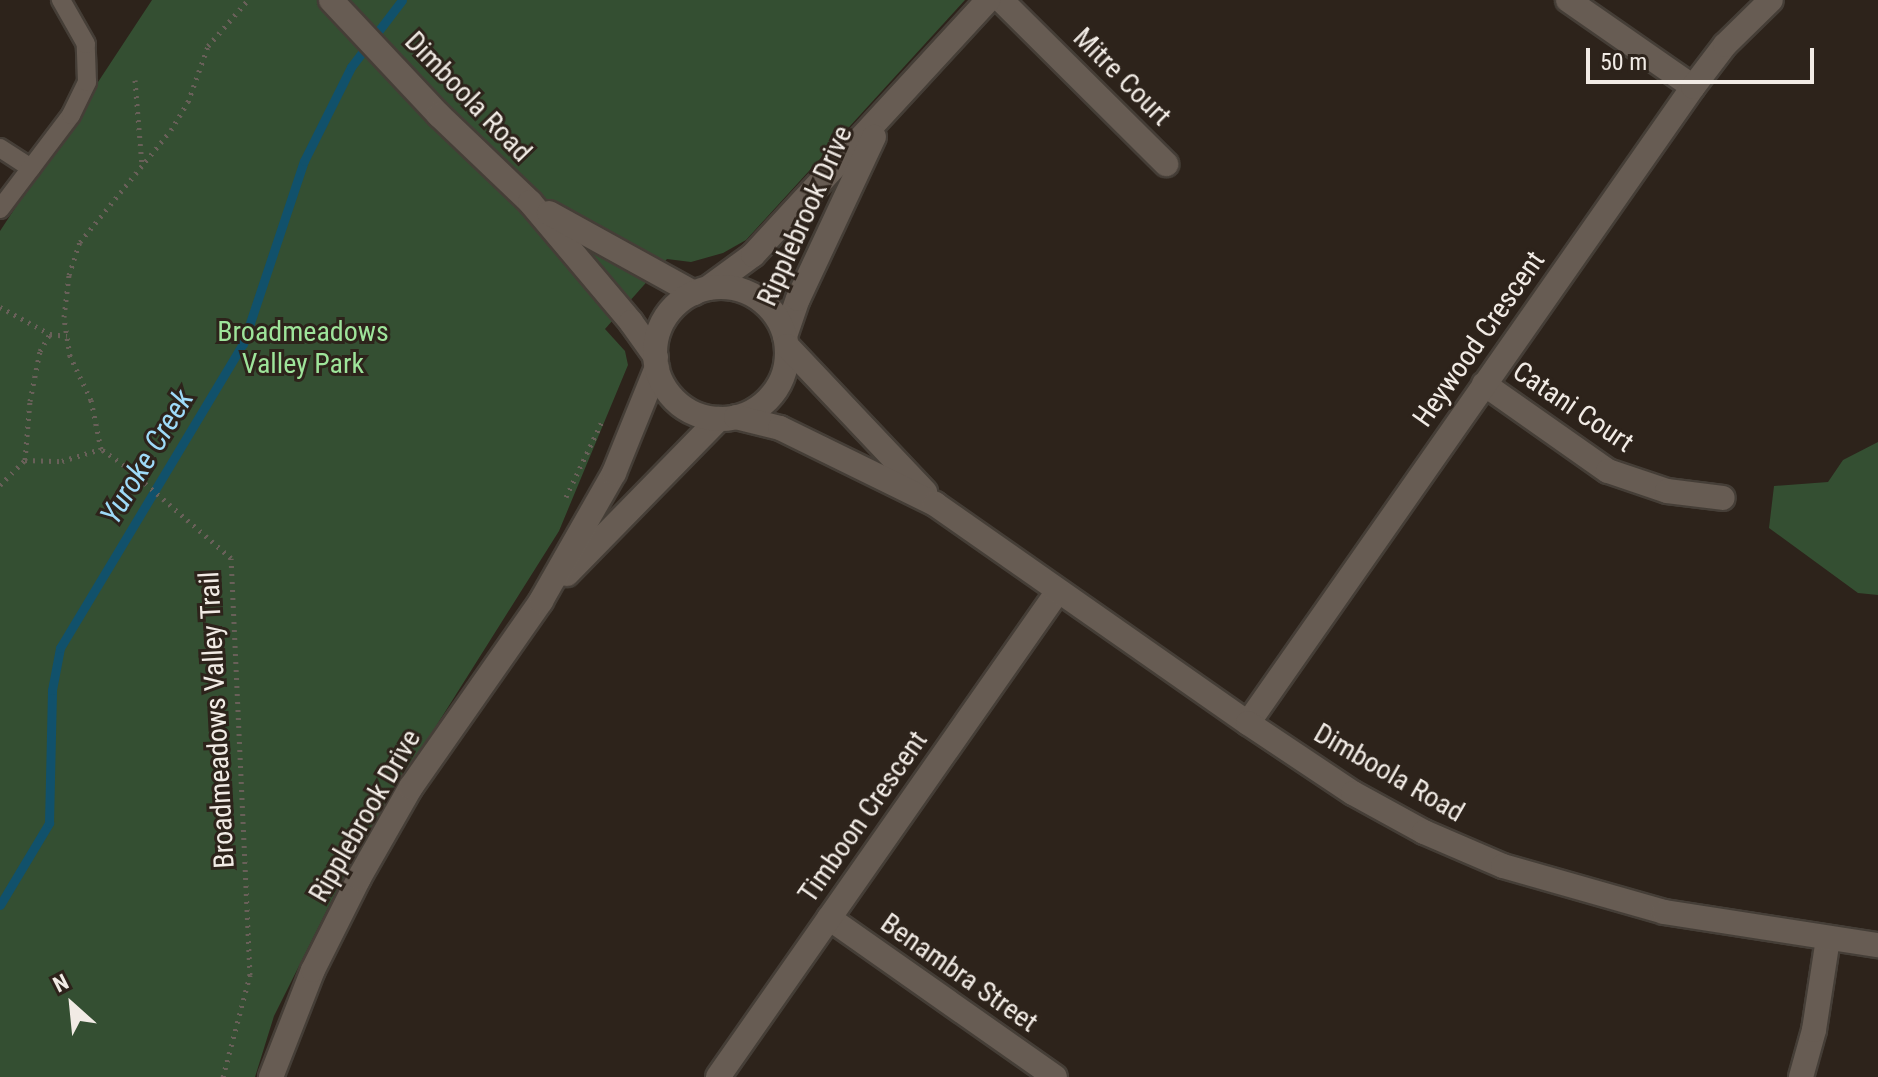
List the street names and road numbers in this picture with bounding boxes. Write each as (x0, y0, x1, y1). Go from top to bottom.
street label: Mitre Court (1066, 21, 1178, 133)
street label: Dimboola Road (398, 25, 538, 169)
street label: Ripplebrook Drive (750, 121, 860, 311)
street label: Heywood Crescent (1406, 245, 1552, 433)
street label: Catani Court (1506, 354, 1640, 460)
street label: Broadmeadows Valley Trail (192, 570, 242, 870)
street label: Dimboola Road (1308, 716, 1470, 830)
street label: Ripplebrook Drive (302, 724, 428, 908)
street label: Timboon Crescent (791, 725, 935, 909)
street label: Benambra Street (874, 907, 1044, 1039)

